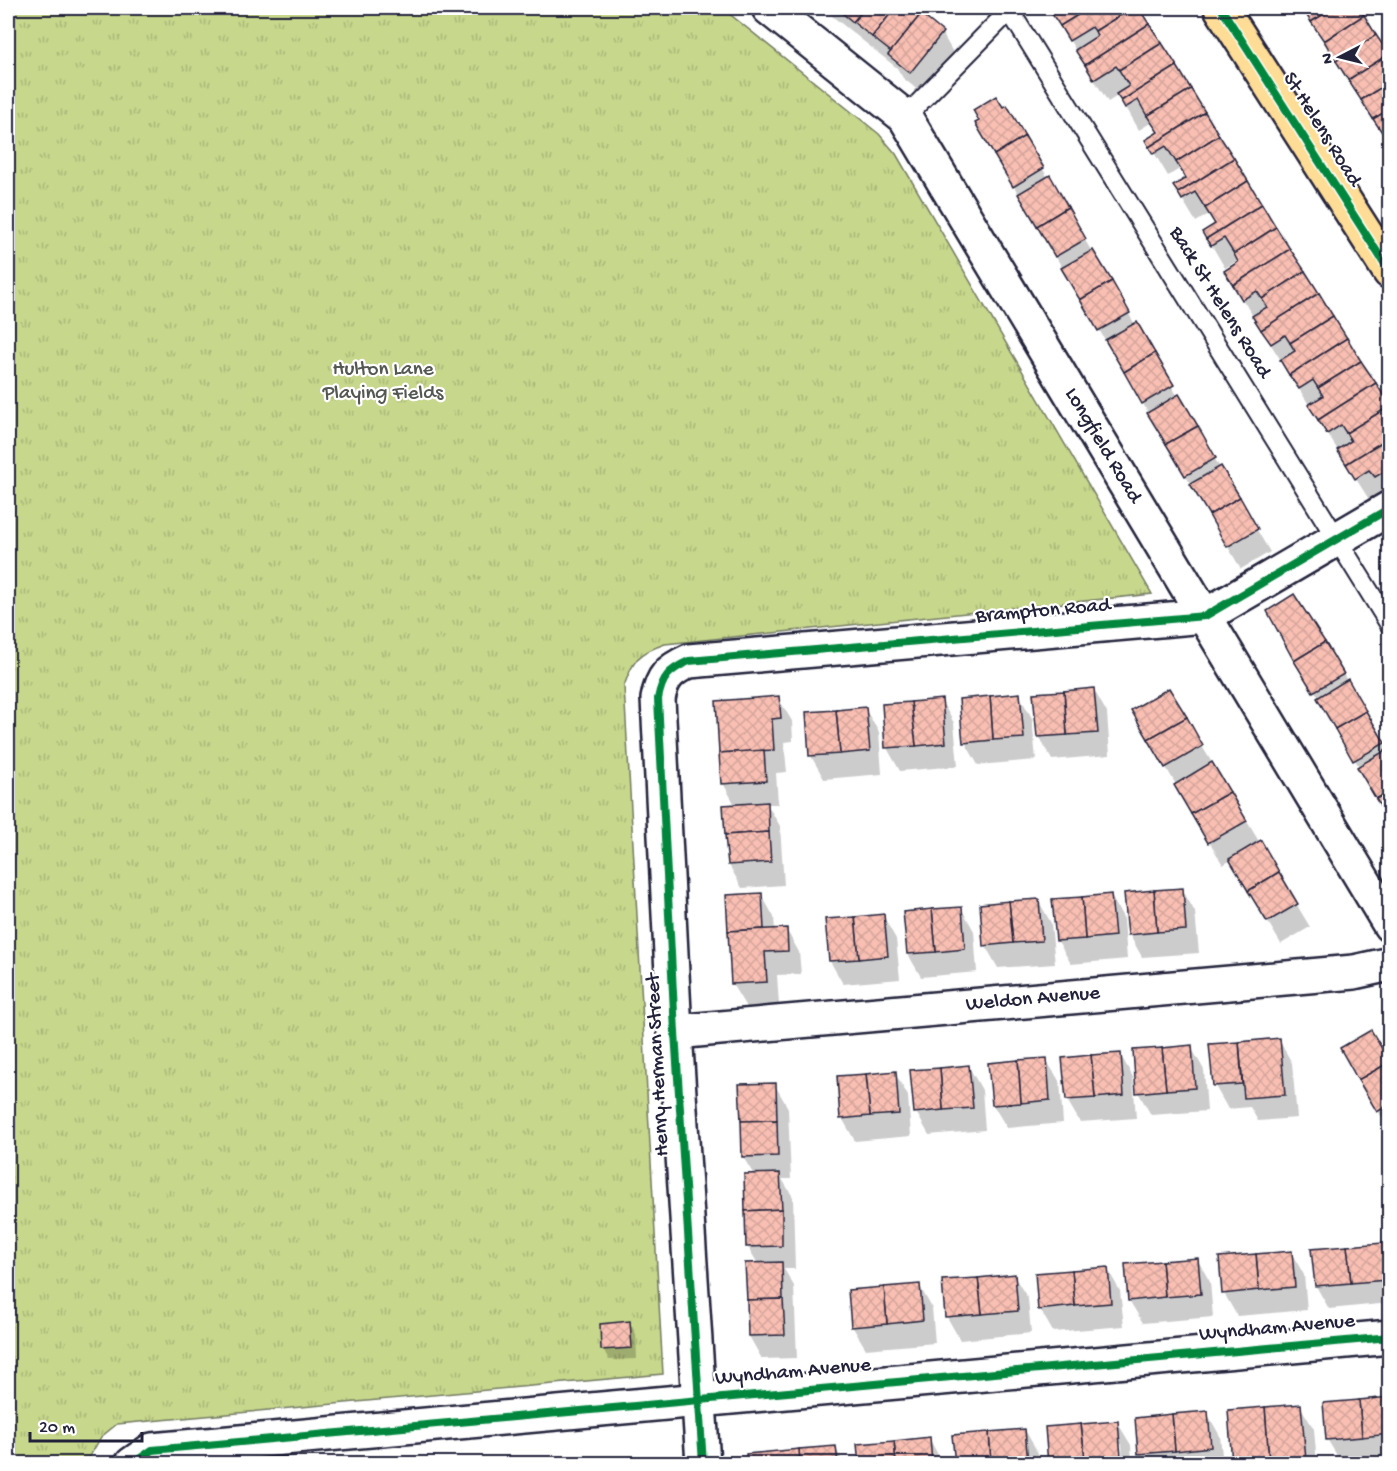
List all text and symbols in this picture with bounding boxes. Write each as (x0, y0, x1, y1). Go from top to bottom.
north arrow (1310, 27, 1370, 87)
text: N (1318, 52, 1339, 65)
street label: St Helens Road (1276, 68, 1367, 193)
street label: Back St Helens Road (1162, 222, 1277, 385)
park label: Hulton Lane Playing Fields (322, 358, 444, 407)
street label: Longfield Road (1058, 384, 1147, 510)
street label: Brampton Road (973, 594, 1113, 630)
street label: Henry Herman Street (642, 970, 676, 1157)
street label: Weldon Avenue (965, 982, 1102, 1018)
street label: Wyndham Avenue (1198, 1310, 1357, 1348)
street label: Wyndham Avenue (714, 1354, 873, 1392)
scale bar (30, 1405, 142, 1443)
text: 20 m (39, 1418, 75, 1439)

